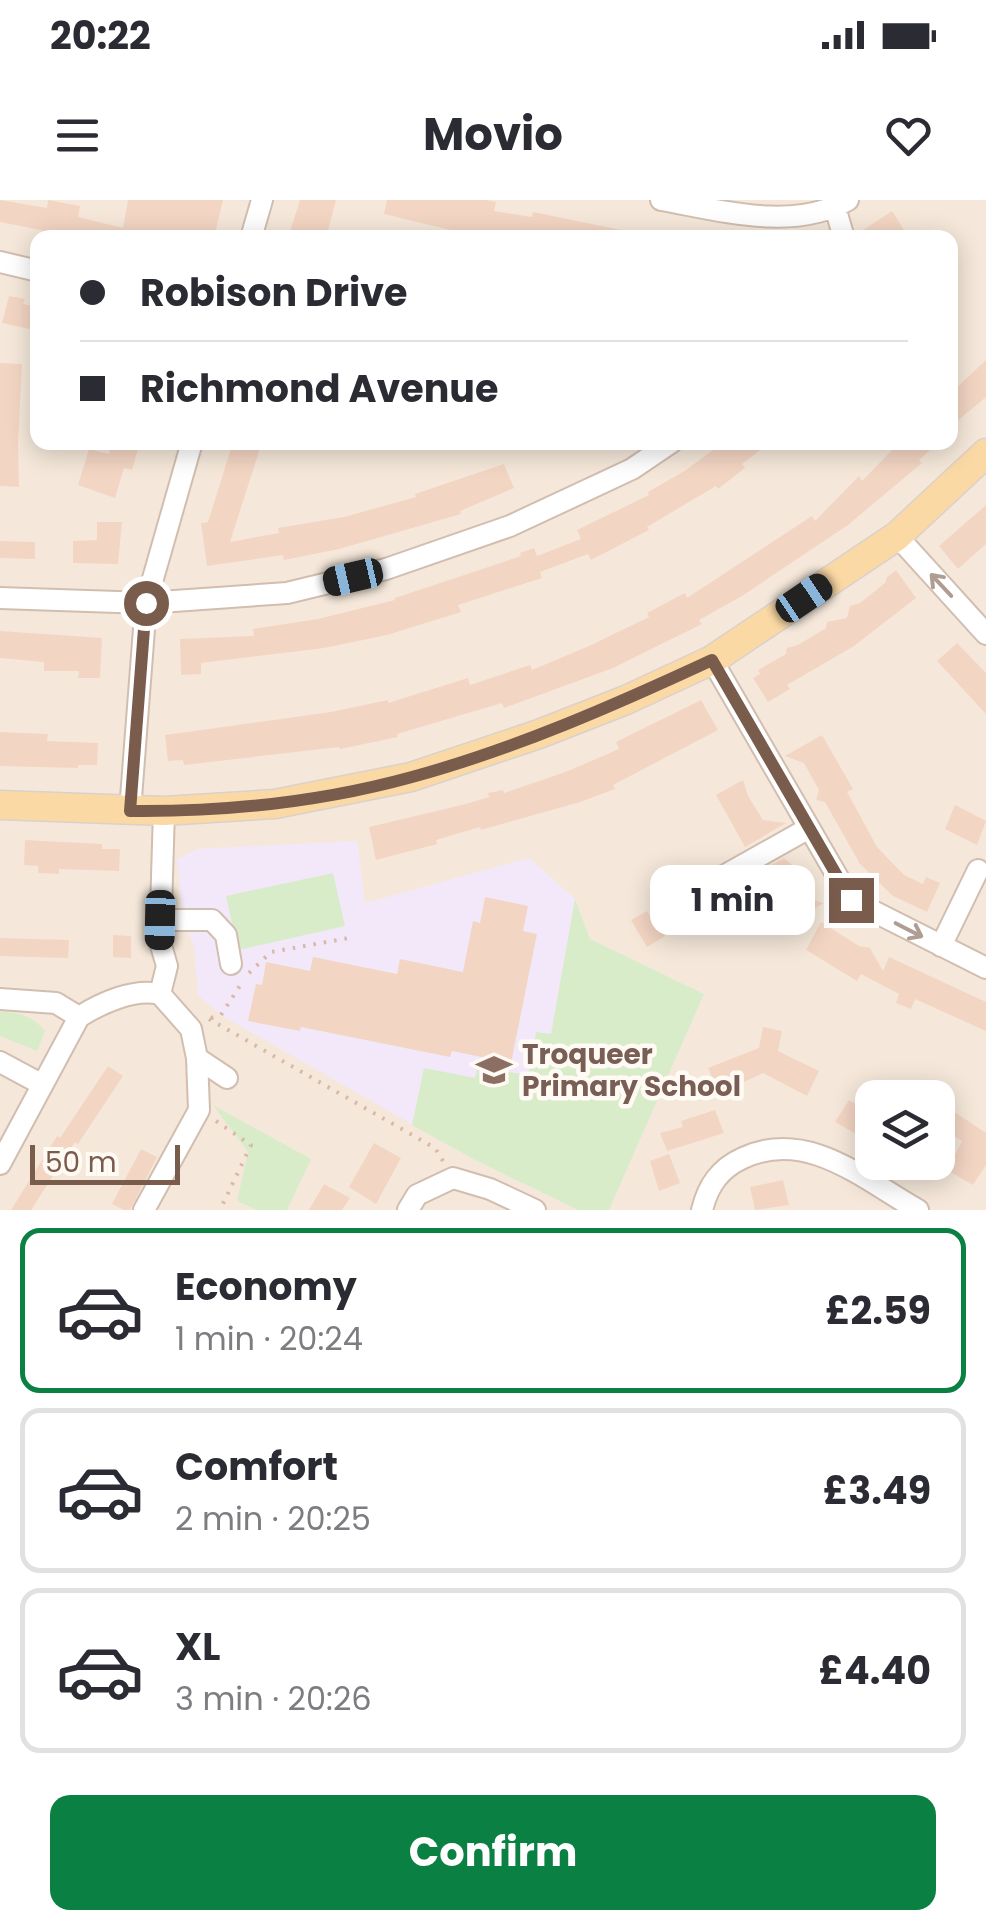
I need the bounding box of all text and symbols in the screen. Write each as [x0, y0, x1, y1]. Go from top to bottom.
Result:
text: 20:22 [50, 9, 151, 62]
text: Movio [423, 103, 563, 166]
icon: menu [50, 108, 105, 163]
icon: heart [881, 108, 936, 163]
text: Robison Drive [140, 266, 407, 319]
text: Richmond Avenue [140, 362, 498, 415]
car [320, 556, 386, 598]
car [771, 569, 837, 627]
one-way arrow [930, 573, 953, 598]
route start [124, 581, 169, 626]
callout: 1 min [651, 865, 816, 935]
text: 1 min [691, 877, 774, 922]
route end [829, 878, 874, 923]
car [144, 890, 176, 950]
one-way arrow [894, 921, 923, 940]
place label: Troqueer Primary School [522, 1035, 741, 1106]
school or university icon: Troqueer Primary School [475, 1051, 513, 1089]
map controls [855, 1080, 955, 1180]
button: layers [855, 1080, 955, 1180]
scale bar [30, 1140, 180, 1184]
text: 50 m [45, 1143, 116, 1182]
text: Economy [175, 1260, 357, 1313]
icon: car [55, 1266, 145, 1356]
text: £2.59 [825, 1284, 931, 1337]
text: 1 min · 20:24 [175, 1316, 363, 1361]
text: Comfort [175, 1440, 338, 1493]
icon: car [55, 1446, 145, 1536]
text: £3.49 [823, 1464, 931, 1517]
text: 2 min · 20:25 [175, 1496, 371, 1541]
text: XL [175, 1620, 220, 1673]
icon: car [55, 1626, 145, 1716]
text: £4.40 [819, 1644, 931, 1697]
text: 3 min · 20:26 [175, 1676, 372, 1721]
button: Confirm [50, 1795, 936, 1910]

